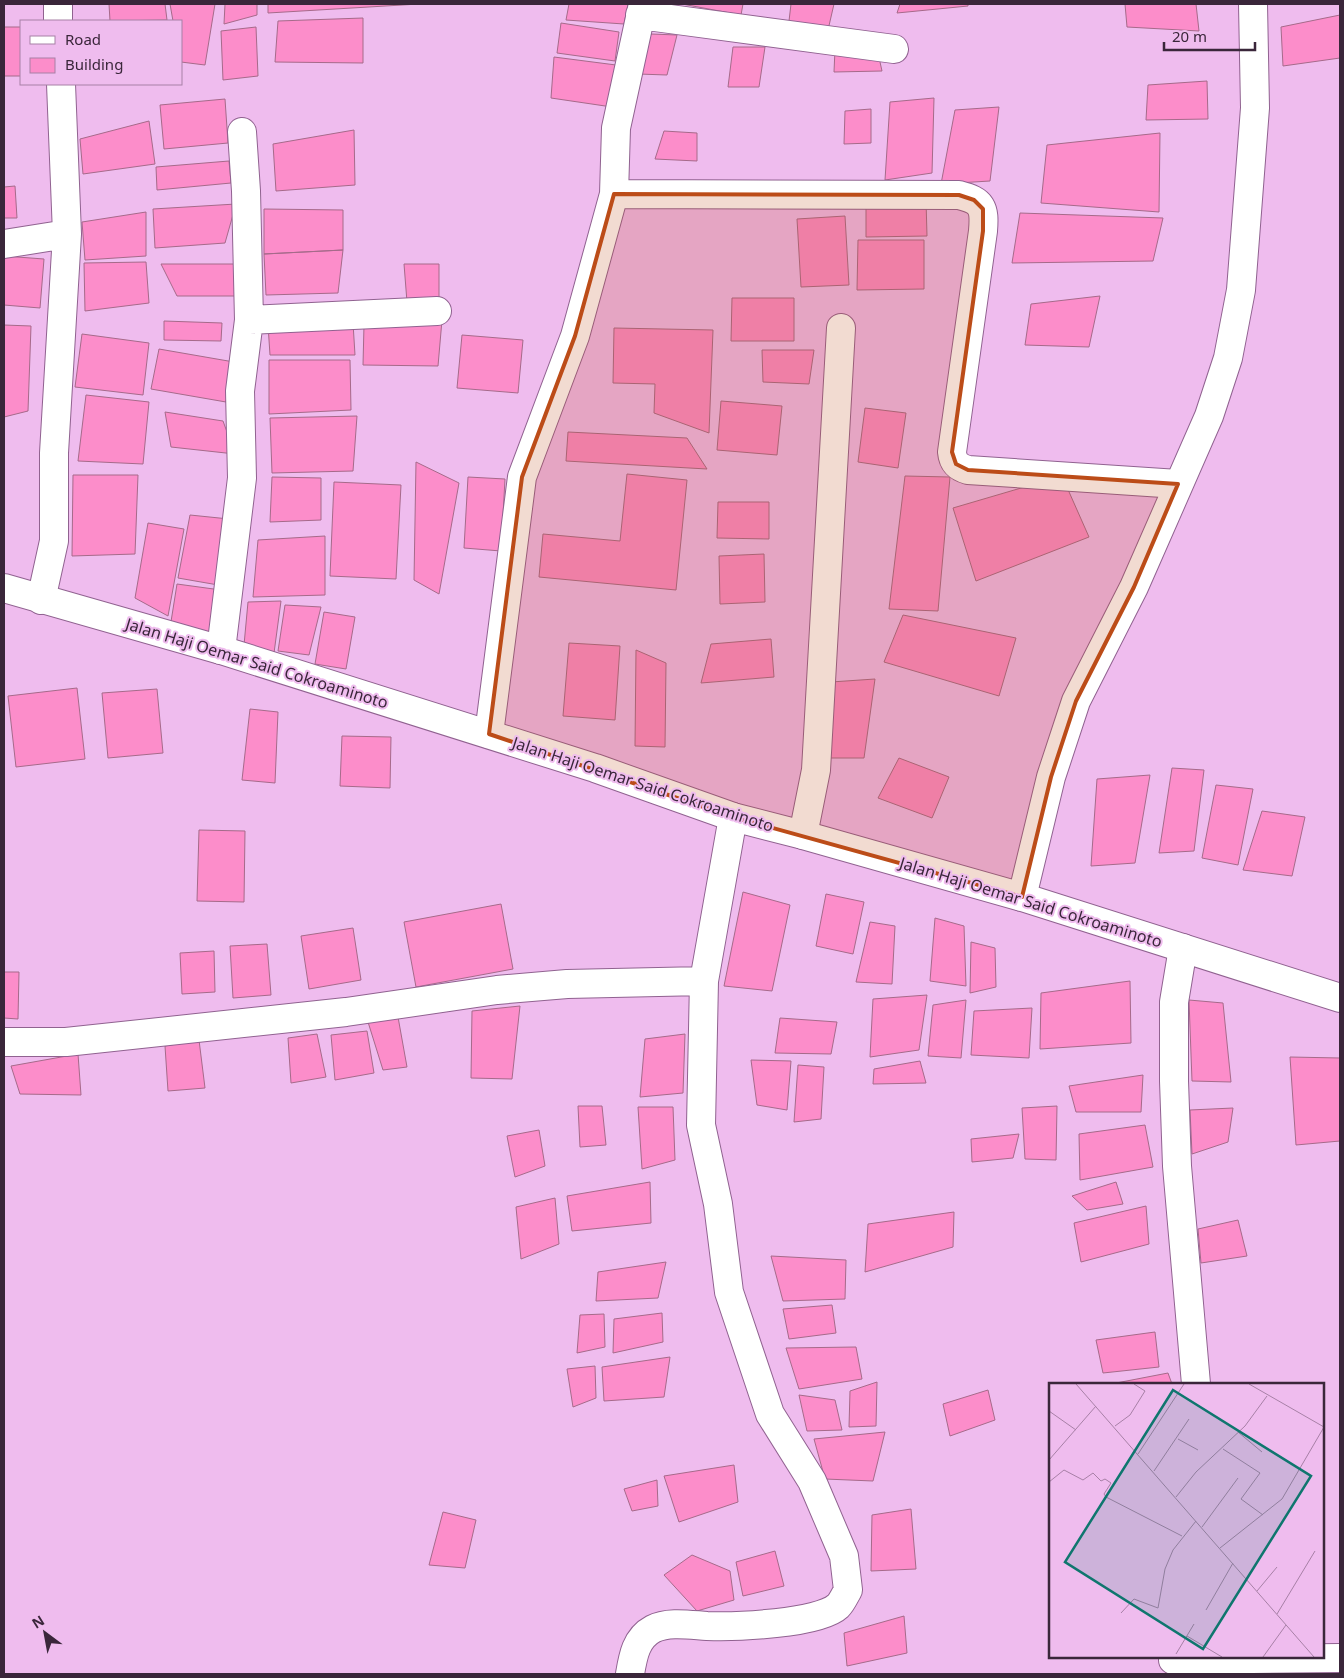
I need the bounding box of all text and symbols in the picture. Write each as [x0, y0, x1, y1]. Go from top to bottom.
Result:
legend [20, 20, 182, 85]
scale bar [1164, 20, 1255, 52]
text: 20 m [1172, 26, 1207, 46]
text: Road [65, 29, 101, 49]
text: Building [65, 54, 123, 74]
street label: Jalan Haji Oemar Said Cokroaminoto [121, 612, 391, 713]
street label: Jalan Haji Oemar Said Cokroaminoto [508, 731, 776, 837]
street label: Jalan Haji Oemar Said Cokroaminoto [895, 851, 1165, 952]
inset map [1049, 1383, 1324, 1658]
north arrow [20, 1608, 70, 1658]
text: N [28, 1610, 48, 1633]

